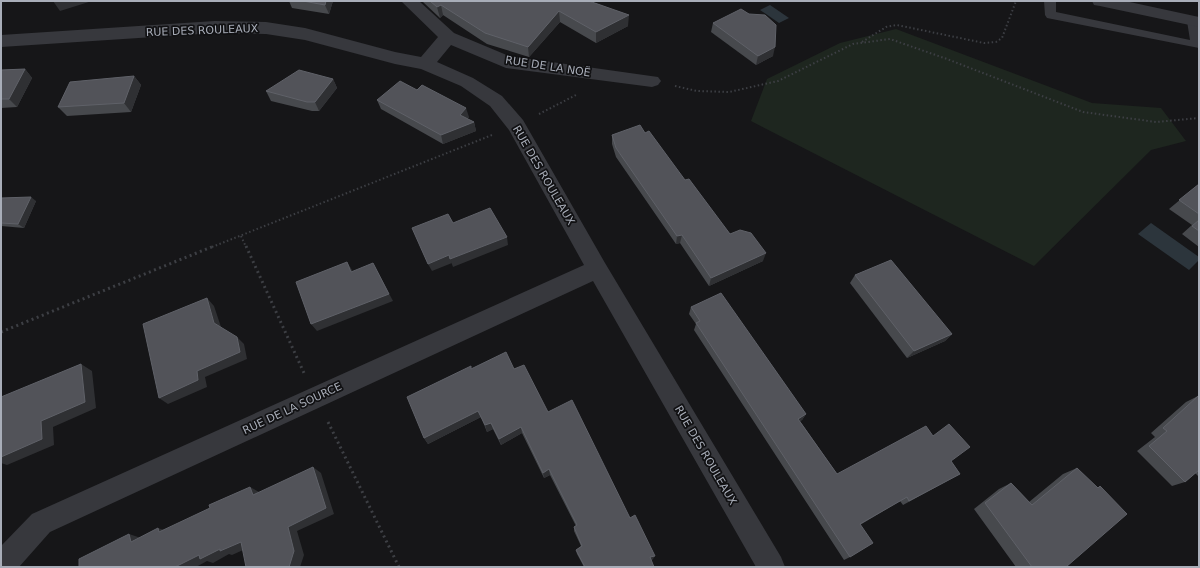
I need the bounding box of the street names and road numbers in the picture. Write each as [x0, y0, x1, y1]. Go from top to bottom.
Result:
street label: RUE DES ROULEAUX [146, 22, 259, 39]
street label: RUE DE LA NOË [504, 53, 592, 80]
street label: RUE DES ROULEAUX [510, 123, 578, 228]
street label: RUE DE LA SOURCE [241, 380, 344, 437]
street label: RUE DES ROULEAUX [672, 403, 740, 508]

